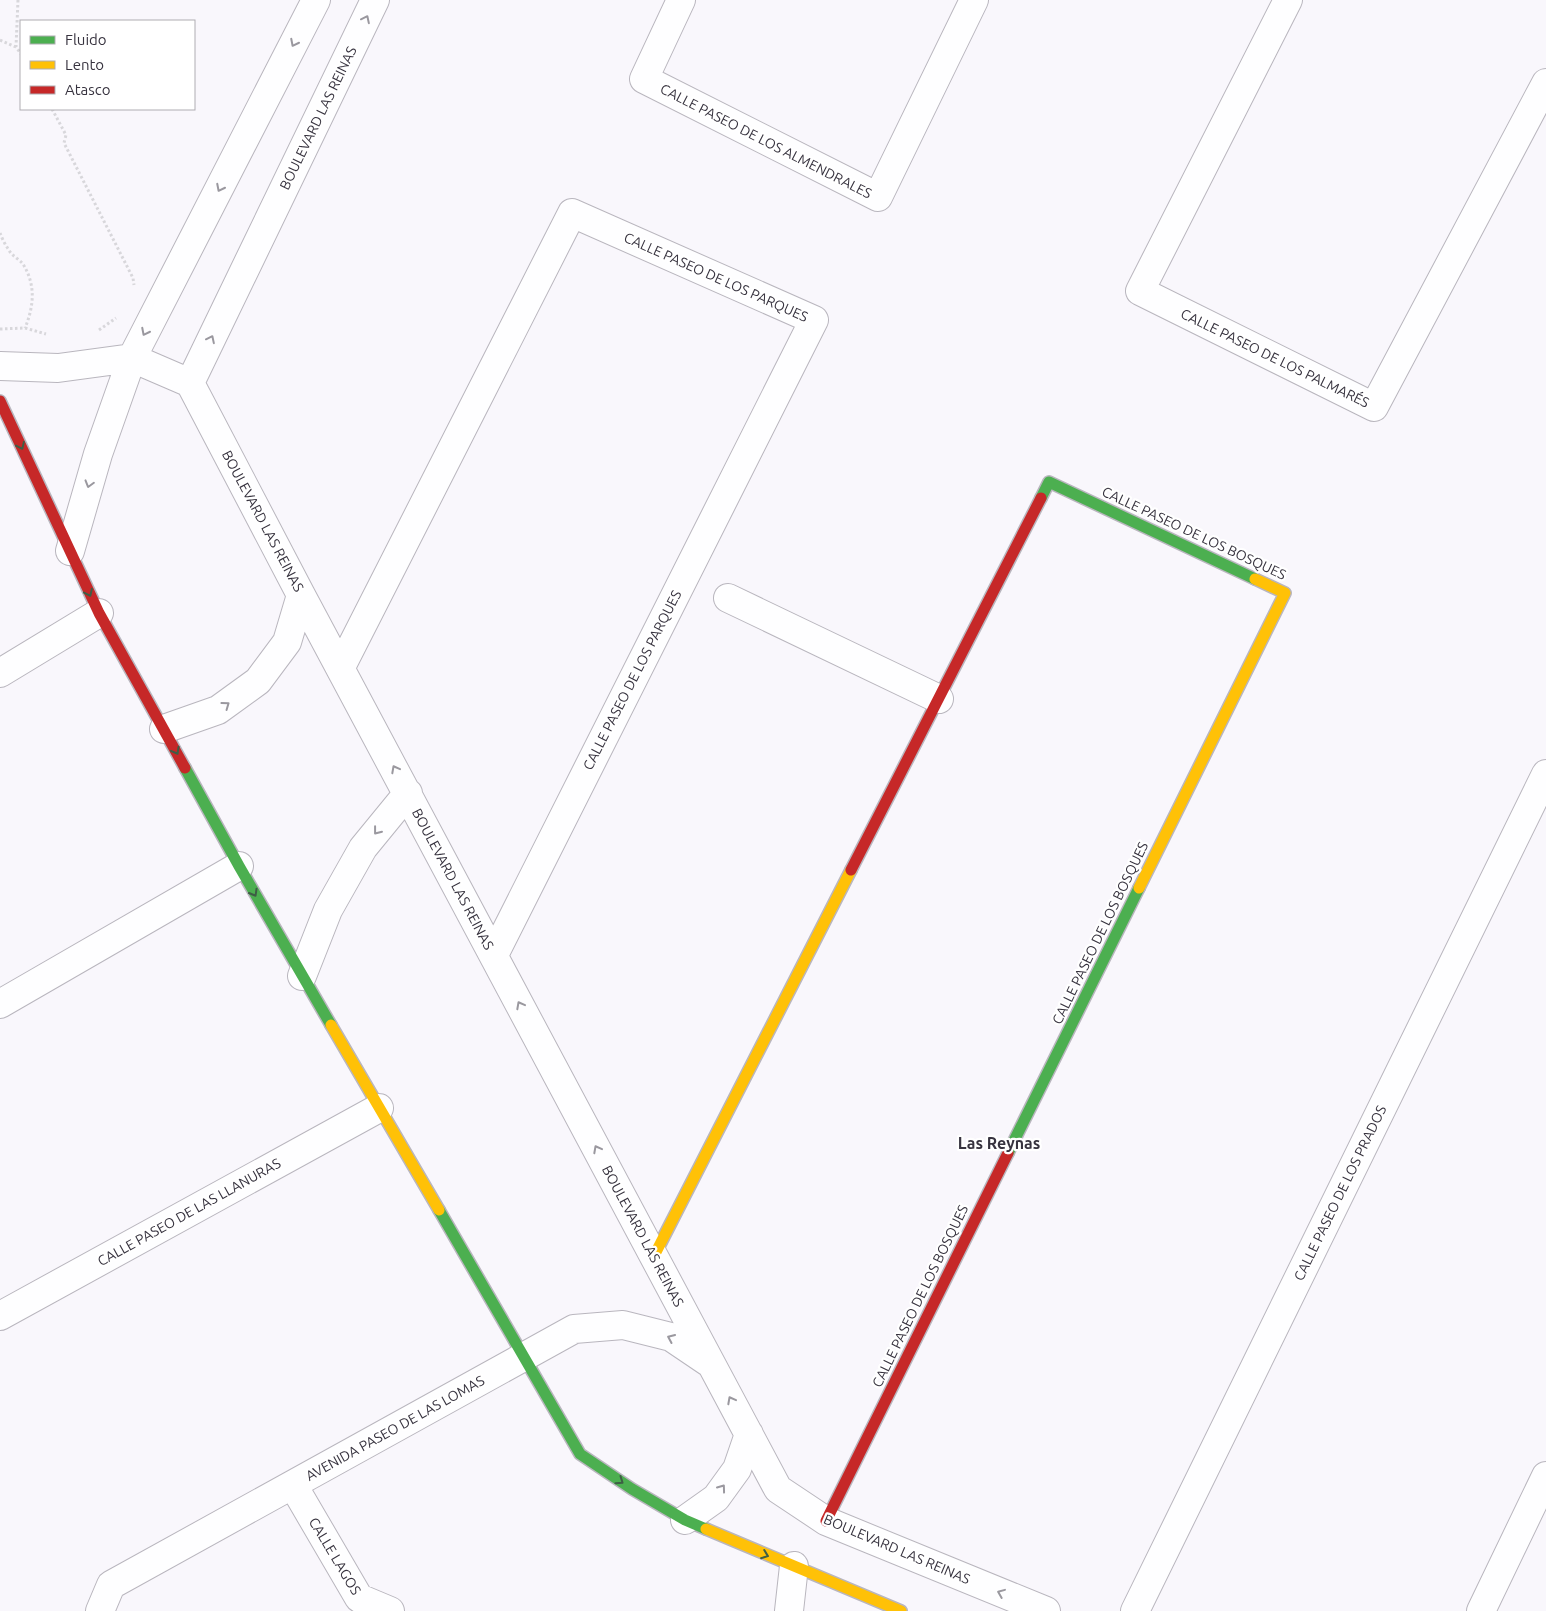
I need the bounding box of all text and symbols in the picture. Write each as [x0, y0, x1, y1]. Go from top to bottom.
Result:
one-way arrow [359, 15, 370, 24]
legend [20, 20, 195, 110]
text: Fluido [65, 31, 107, 48]
one-way arrow [290, 38, 300, 47]
street label: BOULEVARD LAS REINAS [276, 44, 360, 192]
text: Lento [65, 56, 104, 73]
street label: CALLE PASEO DE LOS ALMENDRALES [658, 80, 874, 202]
text: Atasco [65, 81, 111, 98]
one-way arrow [216, 183, 226, 192]
street label: CALLE PASEO DE LOS PARQUES [622, 229, 810, 325]
street label: CALLE PASEO DE LOS PALMARÉS [1178, 304, 1372, 411]
one-way arrow [141, 327, 151, 336]
one-way arrow [205, 335, 215, 344]
one-way arrow [14, 441, 25, 450]
street label: BOULEVARD LAS REINAS [219, 448, 307, 594]
one-way arrow [84, 480, 95, 489]
street label: CALLE PASEO DE LOS BOSQUES [1099, 483, 1289, 583]
street label: CALLE PASEO DE LOS PARQUES [580, 587, 684, 773]
one-way arrow [83, 588, 94, 597]
one-way arrow [220, 701, 229, 711]
one-way arrow [170, 745, 180, 754]
one-way arrow [391, 765, 401, 774]
street label: BOULEVARD LAS REINAS [409, 806, 497, 952]
one-way arrow [375, 825, 383, 834]
street label: CALLE PASEO DE LOS BOSQUES [1049, 839, 1151, 1027]
one-way arrow [248, 887, 258, 896]
one-way arrow [516, 1001, 526, 1010]
street label: CALLE PASEO DE LOS PRADOS [1290, 1103, 1390, 1283]
district label: Las Reynas [958, 1134, 1040, 1152]
one-way arrow [593, 1145, 603, 1154]
street label: CALLE PASEO DE LAS LLANURAS [95, 1155, 283, 1269]
street label: BOULEVARD LAS REINAS [599, 1163, 687, 1309]
street label: CALLE PASEO DE LOS BOSQUES [869, 1202, 971, 1390]
one-way arrow [667, 1334, 676, 1345]
street label: AVENIDA PASEO DE LAS LOMAS [303, 1372, 487, 1484]
one-way arrow [727, 1396, 737, 1405]
one-way arrow [615, 1475, 624, 1484]
one-way arrow [716, 1484, 725, 1494]
street label: BOULEVARD LAS REINAS [821, 1511, 973, 1587]
street label: CALLE LAGOS [306, 1514, 364, 1598]
one-way arrow [760, 1548, 769, 1559]
one-way arrow [997, 1588, 1006, 1599]

